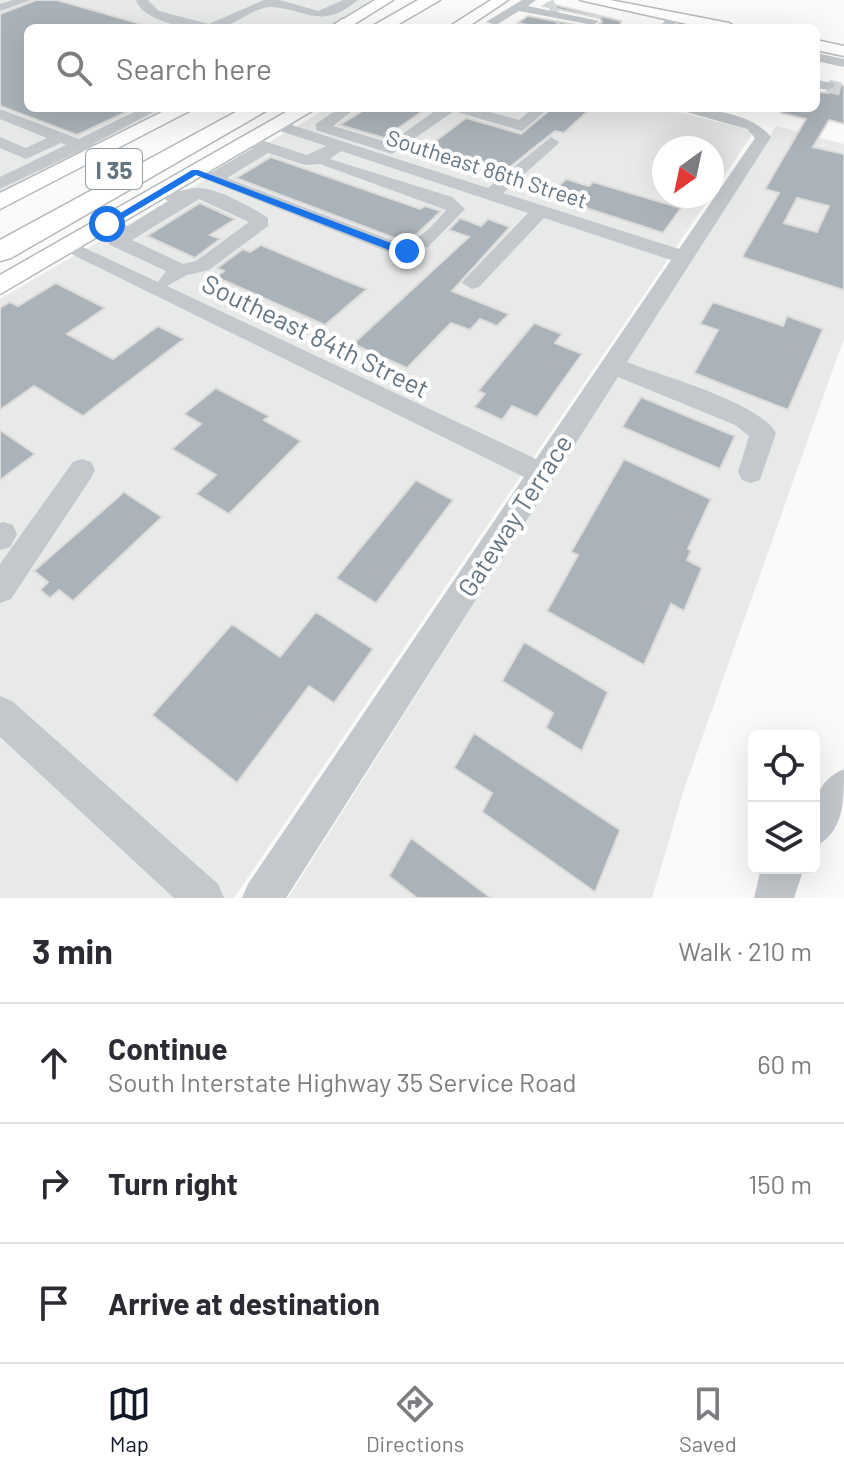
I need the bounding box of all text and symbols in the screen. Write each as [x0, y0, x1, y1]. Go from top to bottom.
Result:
search box [24, 24, 820, 112]
icon: search [52, 46, 96, 90]
text: Search here [116, 50, 272, 86]
street label: Southeast 86th Street [383, 123, 591, 213]
north arrow [652, 136, 724, 208]
road number: I 35 [86, 149, 142, 189]
route start [89, 206, 125, 242]
route end [389, 233, 425, 269]
street label: Southeast 84th Street [198, 267, 434, 403]
street label: Gateway Terrace [450, 428, 578, 602]
map controls [748, 730, 820, 874]
button: locate [748, 730, 820, 802]
button: layers [748, 802, 820, 874]
text: 3 min [32, 930, 113, 971]
text: Walk · 210 m [678, 935, 812, 966]
text: Continue [108, 1030, 228, 1066]
icon: ahead [32, 1041, 76, 1085]
text: 60 m [757, 1048, 812, 1079]
text: South Interstate Highway 35 Service Road [108, 1066, 577, 1097]
icon: right [32, 1161, 76, 1205]
text: Turn right [108, 1165, 238, 1201]
text: 150 m [748, 1168, 812, 1199]
icon: arrive [32, 1281, 76, 1325]
text: Arrive at destination [108, 1285, 380, 1321]
tab: Map [107, 1382, 151, 1456]
tab: Directions [366, 1382, 464, 1456]
tab: Saved [679, 1382, 737, 1456]

